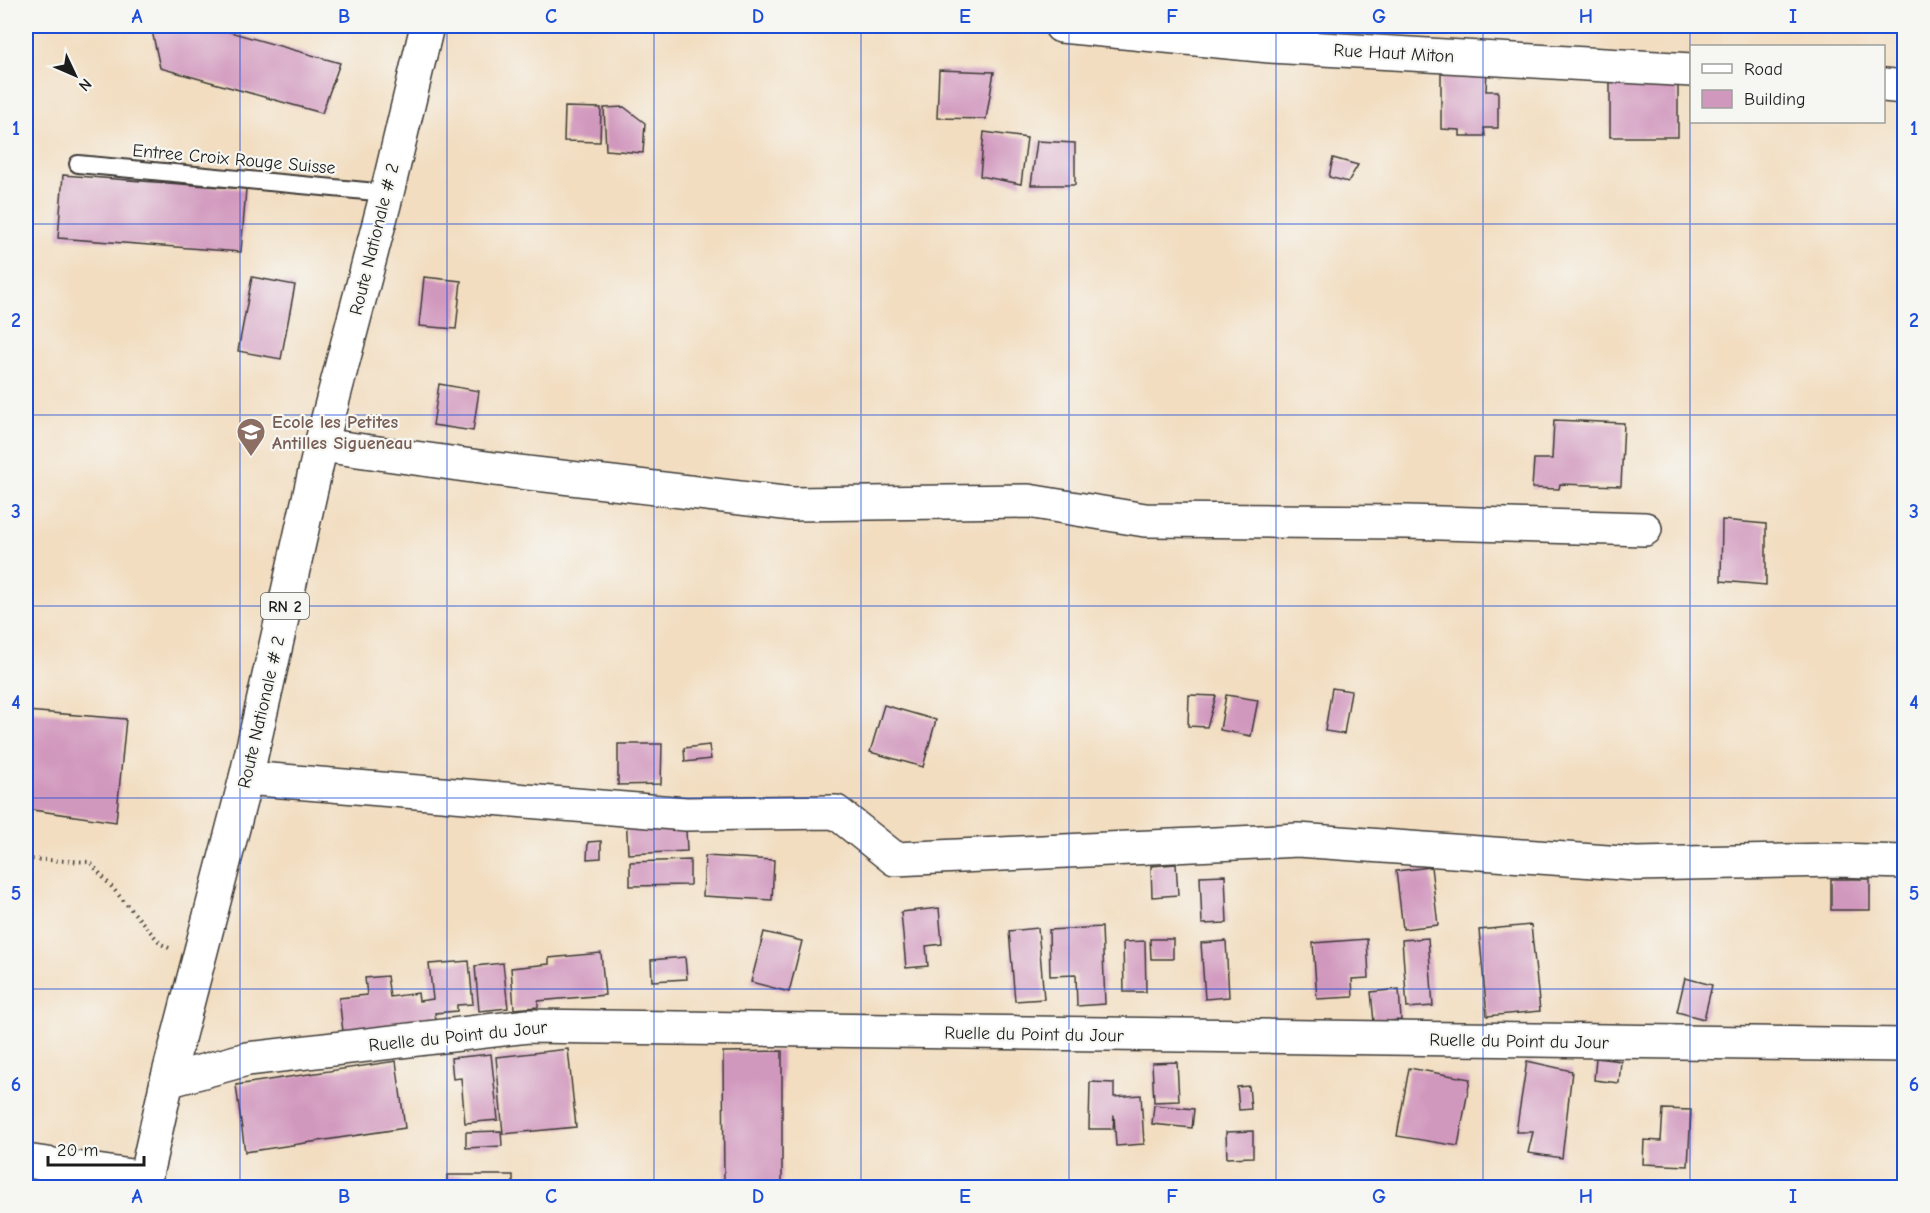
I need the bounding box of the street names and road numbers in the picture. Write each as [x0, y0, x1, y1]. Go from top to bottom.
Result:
street label: Rue Haut Miton [1333, 40, 1455, 67]
street label: Entree Croix Rouge Suisse [132, 140, 336, 179]
street label: Route Nationale # 2 [345, 161, 404, 317]
road number: RN 2 [261, 593, 309, 619]
street label: Route Nationale # 2 [234, 634, 289, 790]
street label: Ruelle du Point du Jour [368, 1017, 549, 1056]
street label: Ruelle du Point du Jour [944, 1022, 1125, 1047]
street label: Ruelle du Point du Jour [1429, 1029, 1610, 1054]

